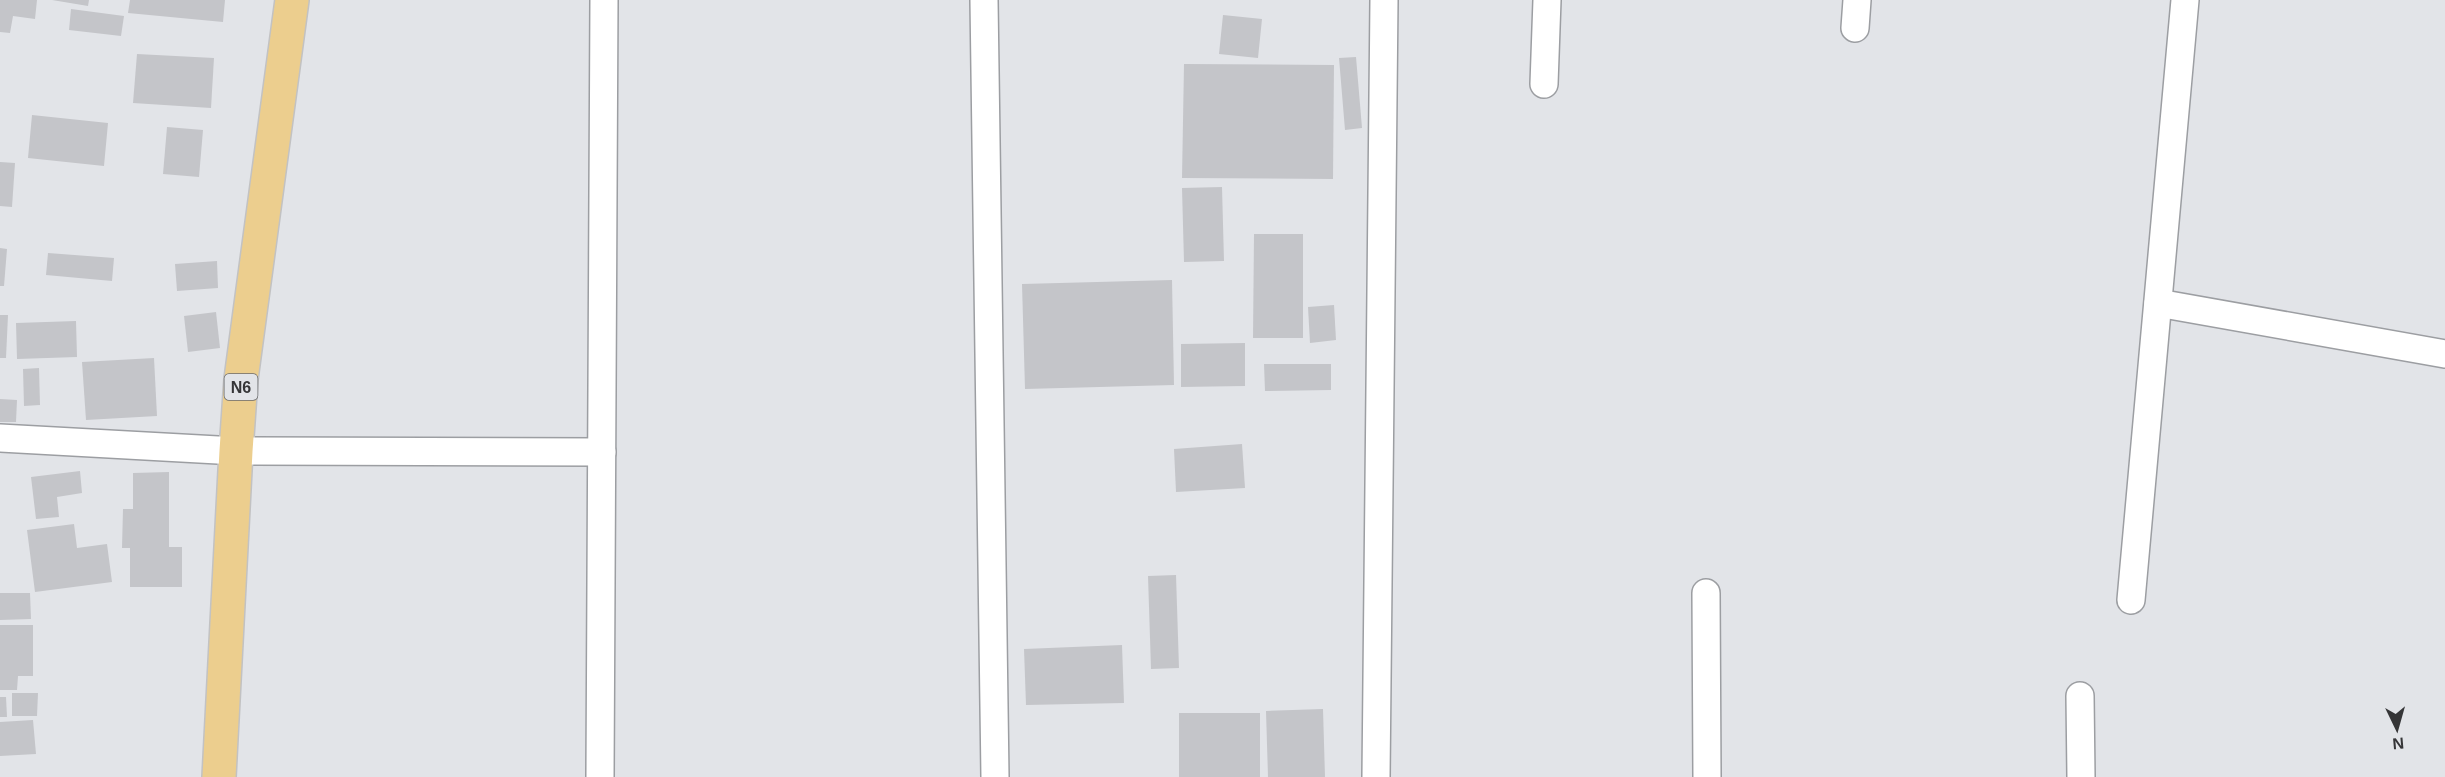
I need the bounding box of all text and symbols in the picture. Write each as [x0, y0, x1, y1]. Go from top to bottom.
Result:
road number: N6 [224, 374, 258, 400]
north arrow [2367, 699, 2427, 759]
text: N [2392, 734, 2405, 752]

